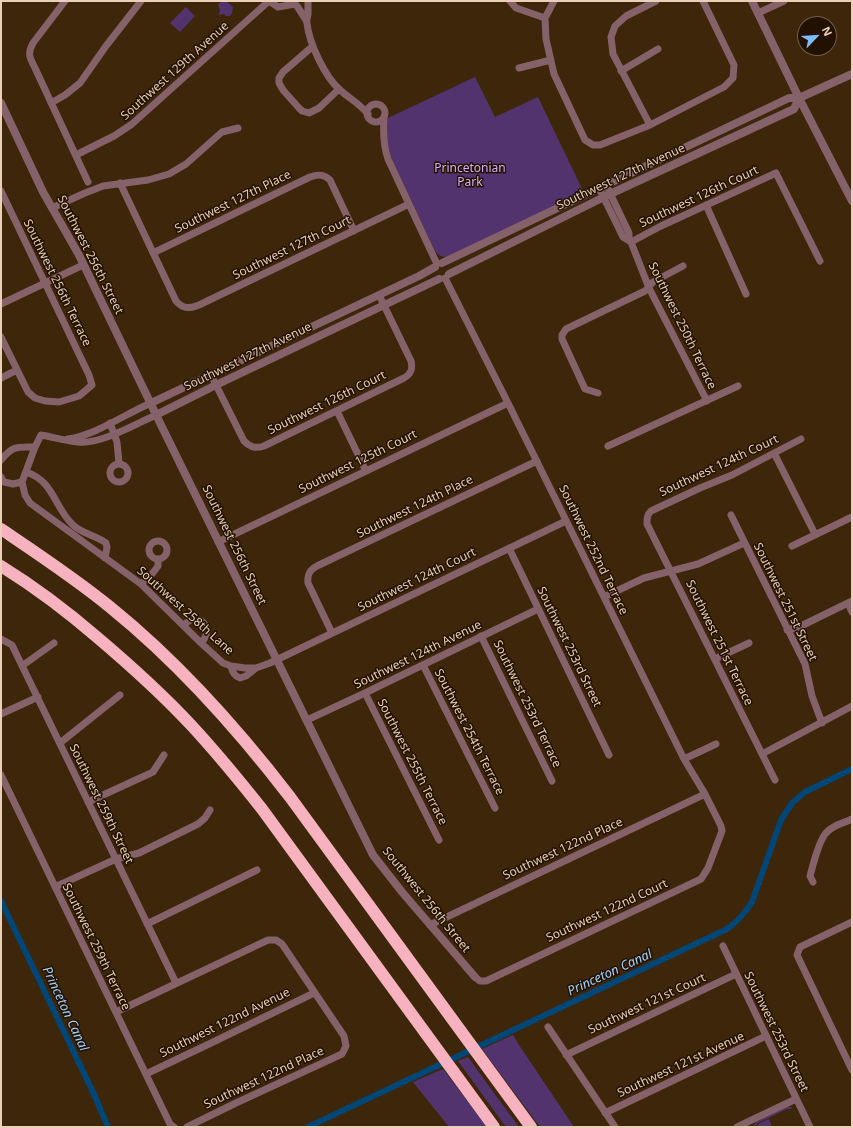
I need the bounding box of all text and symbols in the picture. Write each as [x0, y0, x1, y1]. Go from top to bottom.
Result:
north arrow [797, 16, 837, 56]
street label: Southwest 129th Avenue [118, 19, 232, 123]
text: N [819, 24, 836, 38]
street label: Southwest 127th Avenue [555, 141, 687, 213]
park label: Princetonian Park [434, 162, 506, 190]
street label: Southwest 126th Court [637, 163, 761, 231]
street label: Southwest 127th Place [173, 168, 293, 236]
street label: Southwest 256th Street [54, 193, 126, 317]
street label: Southwest 127th Court [231, 213, 353, 283]
street label: Southwest 256th Terrace [20, 217, 94, 349]
street label: Southwest 250th Terrace [645, 260, 719, 392]
street label: Southwest 127th Avenue [182, 320, 314, 394]
street label: Southwest 126th Court [266, 368, 388, 438]
street label: Southwest 125th Court [297, 427, 419, 497]
street label: Southwest 124th Court [657, 432, 781, 500]
street label: Southwest 124th Place [355, 473, 475, 541]
street label: Southwest 256th Street [199, 483, 269, 607]
street label: Southwest 252nd Terrace [555, 483, 631, 617]
street label: Southwest 251st Street [750, 541, 820, 663]
street label: Southwest 124th Court [356, 545, 478, 615]
street label: Southwest 258th Lane [134, 564, 236, 658]
street label: Southwest 251st Terrace [682, 578, 756, 708]
street label: Southwest 253rd Street [534, 585, 604, 709]
street label: Southwest 124th Avenue [352, 618, 484, 692]
street label: Southwest 253rd Terrace [490, 638, 564, 770]
street label: Southwest 254th Terrace [431, 667, 507, 797]
street label: Southwest 255th Terrace [374, 697, 450, 827]
street label: Southwest 259th Street [66, 742, 136, 866]
street label: Southwest 122nd Place [501, 815, 625, 883]
street label: Southwest 256th Street [379, 844, 473, 956]
street label: Southwest 122nd Court [544, 876, 670, 946]
street label: Southwest 259th Terrace [59, 881, 133, 1013]
water label: Princeton Canal [565, 947, 655, 999]
water label: Princeton Canal [39, 964, 91, 1054]
street label: Southwest 121st Court [586, 970, 708, 1038]
street label: Southwest 253rd Street [741, 970, 811, 1094]
street label: Southwest 122nd Avenue [158, 985, 292, 1061]
street label: Southwest 121st Avenue [615, 1029, 747, 1101]
street label: Southwest 122nd Place [202, 1044, 326, 1112]

